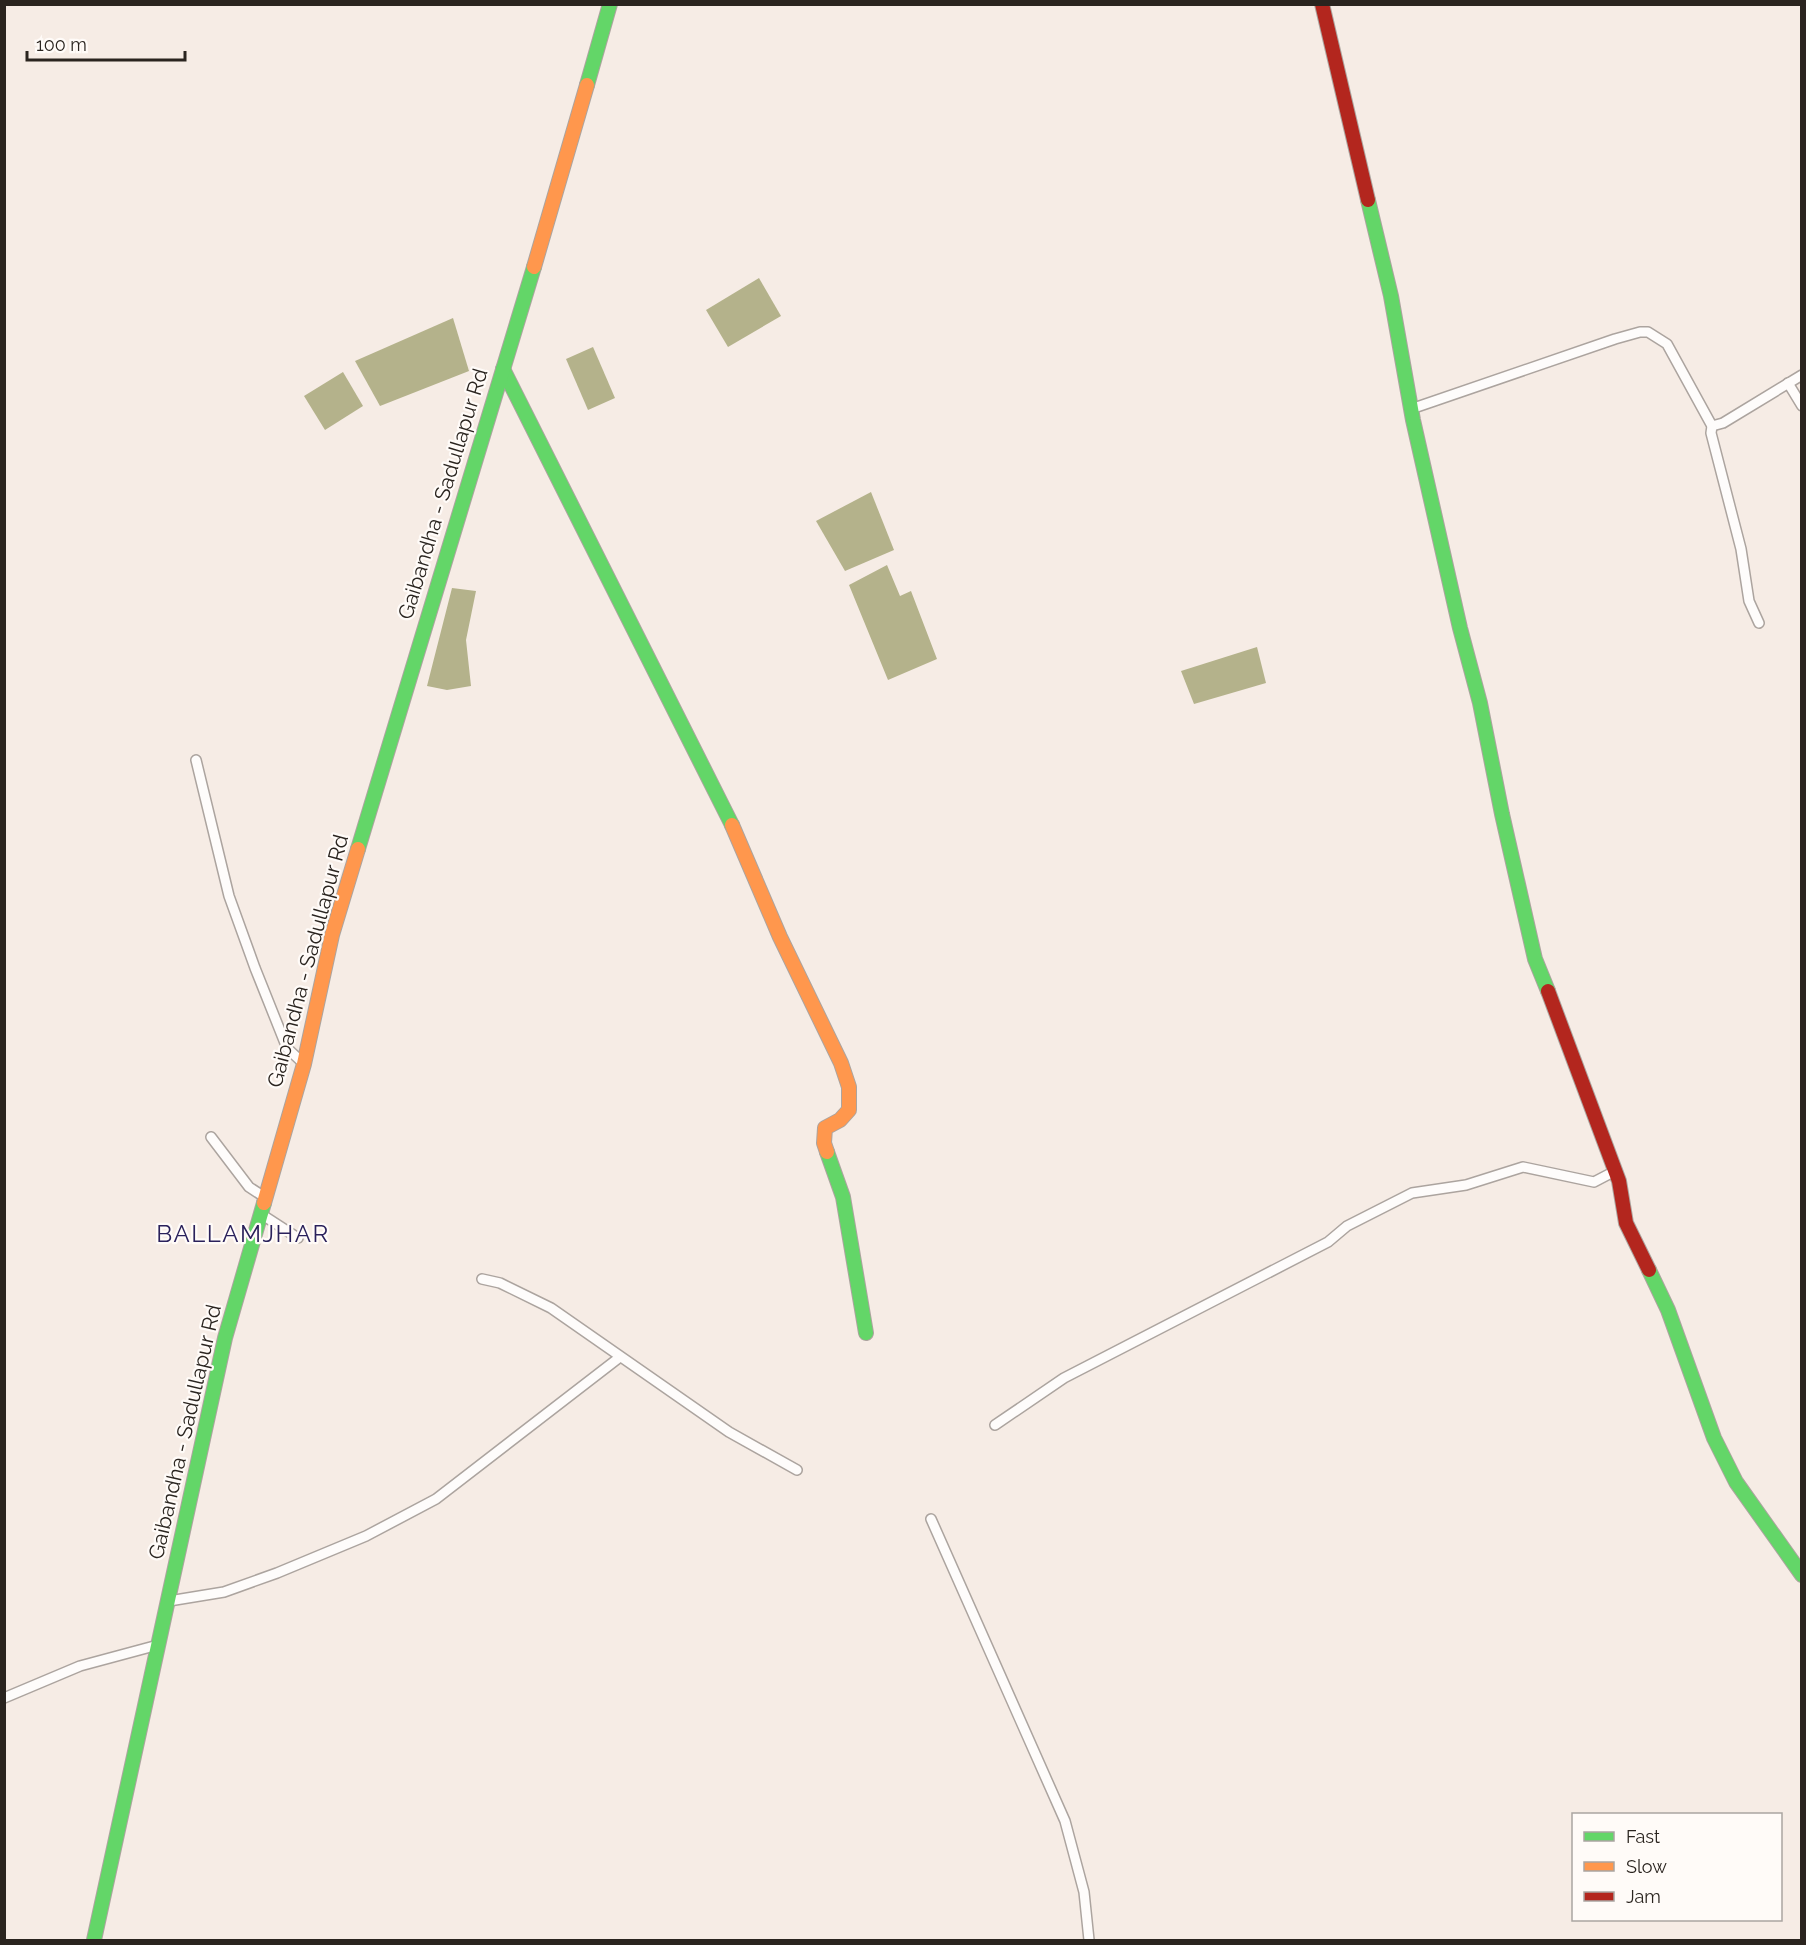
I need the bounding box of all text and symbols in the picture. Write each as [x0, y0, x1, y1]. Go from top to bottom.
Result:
scale bar [27, 24, 184, 62]
text: 100 m [36, 34, 87, 55]
street label: Gaibandha - Sadullapur Rd [392, 366, 493, 622]
street label: Gaibandha - Sadullapur Rd [262, 832, 353, 1090]
district label: BALLAMJHAR [156, 1219, 330, 1248]
street label: Gaibandha - Sadullapur Rd [143, 1302, 226, 1562]
legend [1572, 1813, 1782, 1921]
text: Fast [1626, 1826, 1660, 1847]
text: Slow [1626, 1856, 1667, 1877]
text: Jam [1626, 1886, 1661, 1907]

